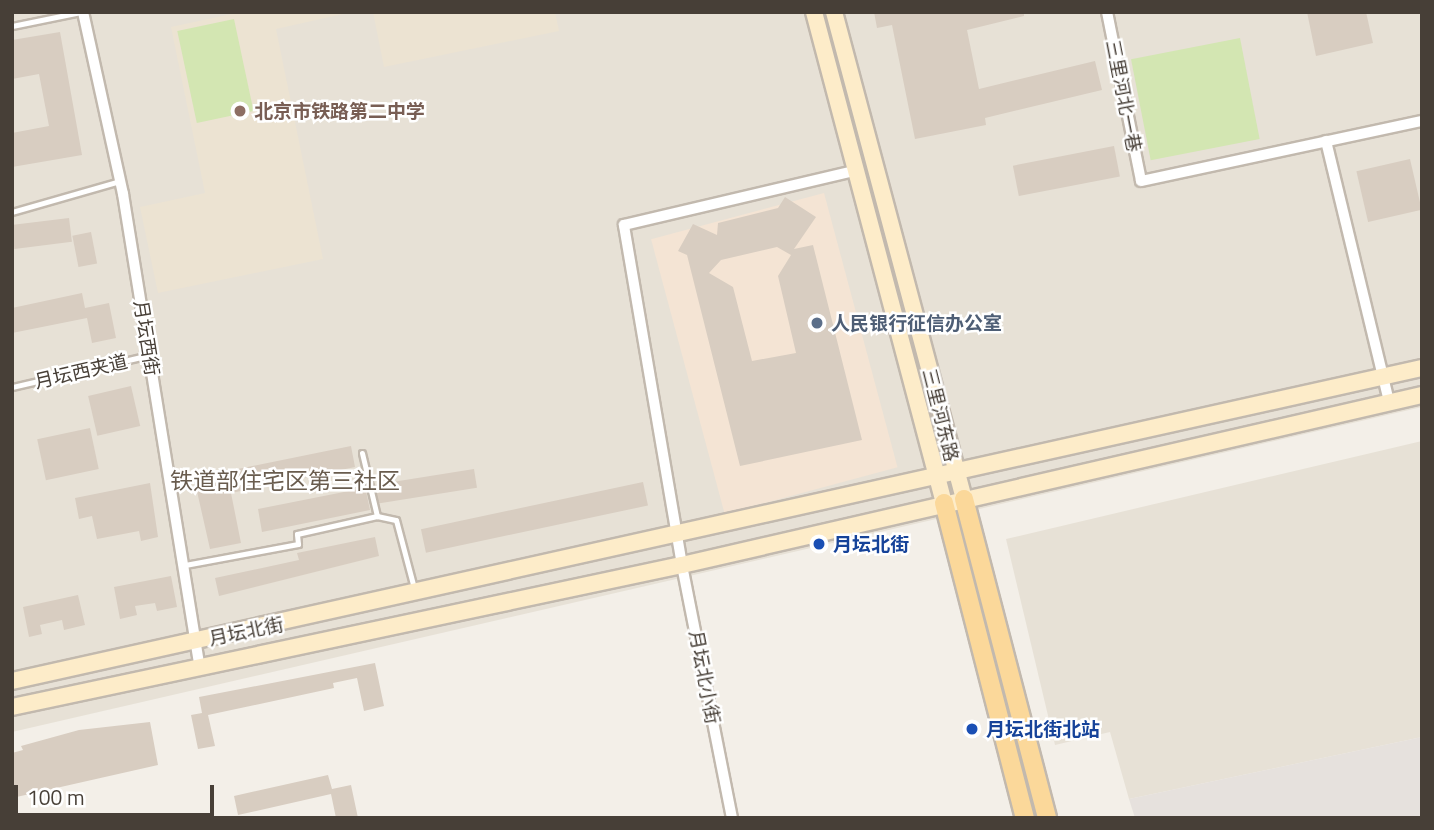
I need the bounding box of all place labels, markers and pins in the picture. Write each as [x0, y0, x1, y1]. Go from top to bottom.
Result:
place label: 北京市铁路第二中学 [254, 100, 425, 122]
marker: 北京市铁路第二中学 [232, 103, 248, 119]
place label: 人民银行征信办公室 [831, 312, 1002, 334]
marker: 人民银行征信办公室 [809, 315, 825, 331]
place label: 月坛北街 [833, 533, 909, 555]
marker: 月坛北街 [811, 536, 827, 552]
place label: 月坛北街北站 [986, 718, 1100, 740]
marker: 月坛北街北站 [964, 721, 980, 737]

